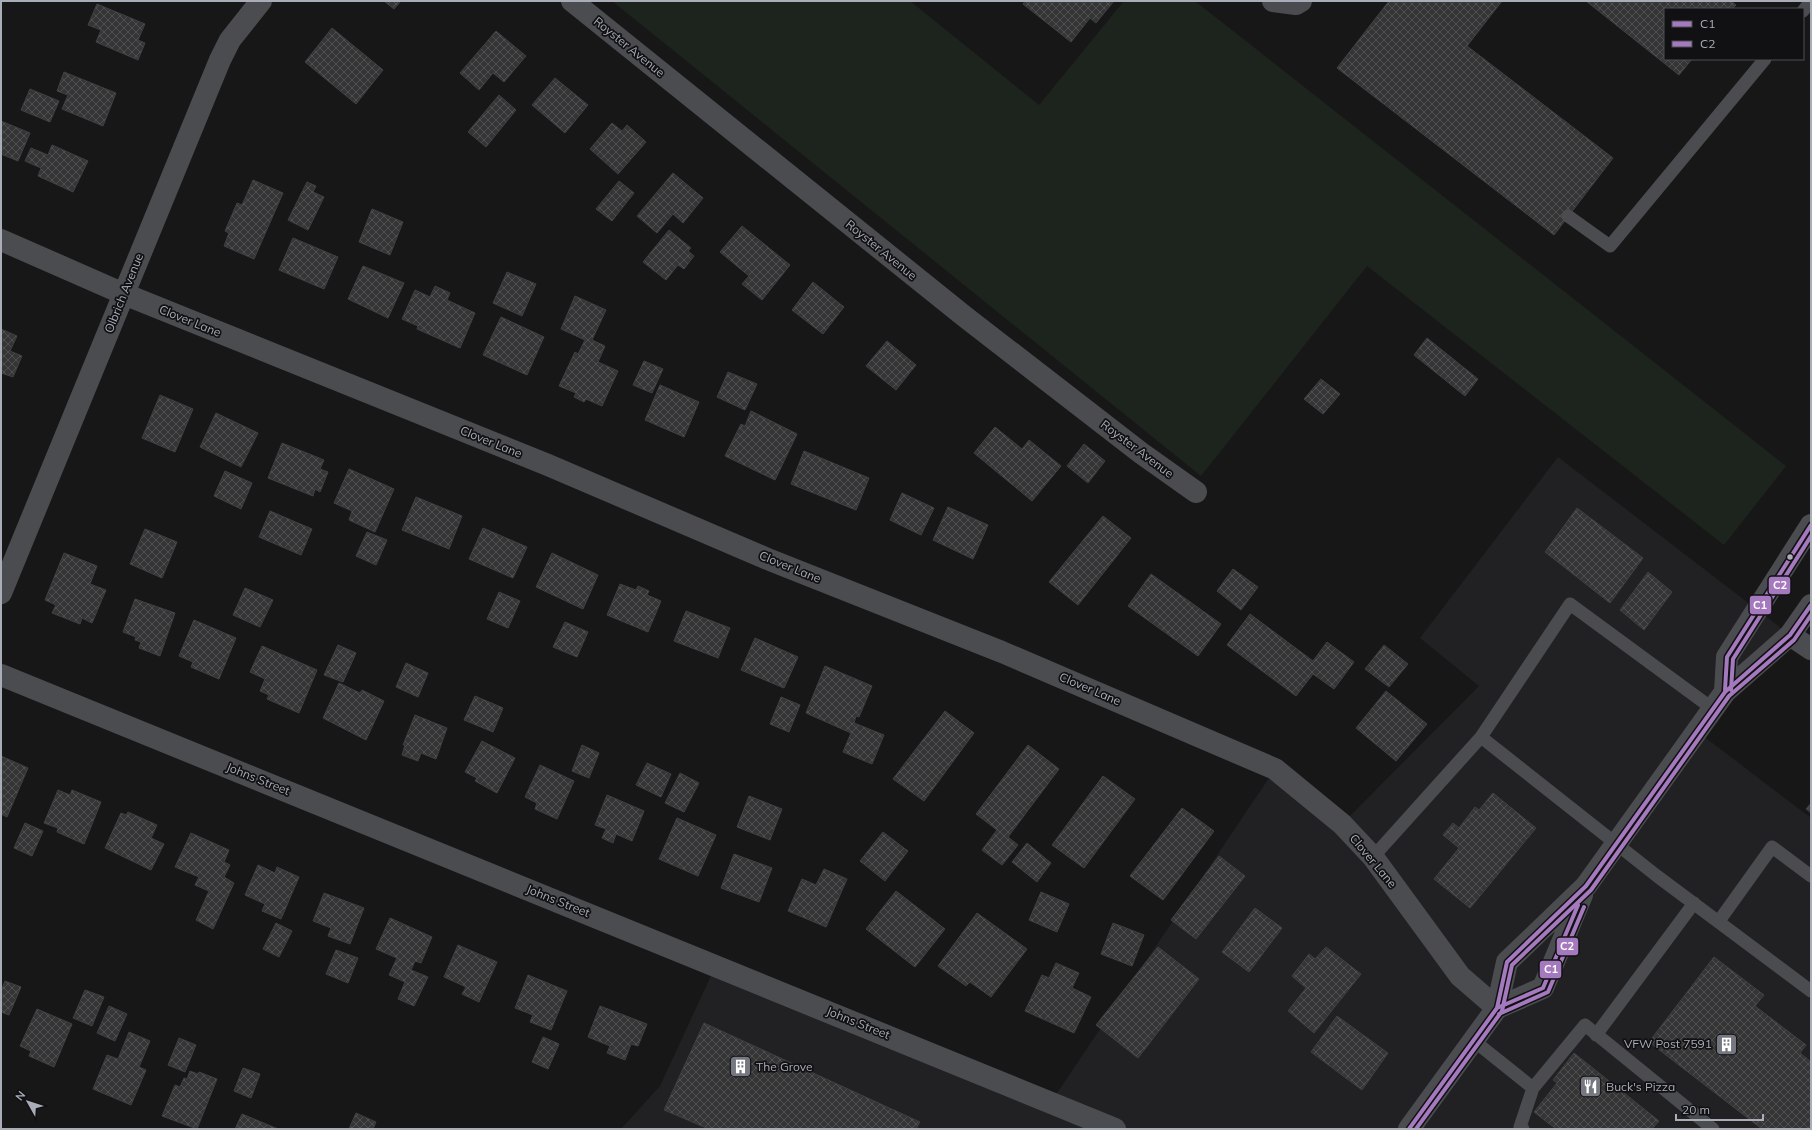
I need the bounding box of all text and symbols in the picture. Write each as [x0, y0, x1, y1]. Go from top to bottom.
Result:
legend [1664, 8, 1804, 60]
street label: Royster Avenue [591, 13, 668, 80]
text: C1 [1700, 16, 1715, 31]
text: C2 [1700, 36, 1715, 51]
street label: Royster Avenue [843, 216, 920, 283]
street label: Olbrich Avenue [101, 251, 146, 335]
street label: Clover Lane [157, 301, 223, 340]
street label: Royster Avenue [1098, 416, 1177, 481]
street label: Clover Lane [458, 422, 524, 461]
street label: Clover Lane [757, 547, 823, 586]
unlabelled marker [1785, 552, 1795, 562]
line badge: C2 [1768, 576, 1791, 595]
text: C2 [1773, 578, 1787, 592]
line badge: C1 [1749, 595, 1772, 615]
text: C1 [1753, 598, 1767, 612]
street label: Clover Lane [1057, 669, 1123, 708]
street label: Johns Street [224, 759, 292, 798]
street label: Clover Lane [1347, 831, 1400, 891]
street label: Johns Street [524, 881, 592, 920]
line badge: C2 [1556, 937, 1579, 956]
text: C2 [1560, 939, 1574, 953]
line badge: C1 [1539, 960, 1562, 979]
text: C1 [1544, 962, 1558, 976]
street label: Johns Street [824, 1003, 892, 1042]
building icon: VFW Post 7591 [1714, 1031, 1740, 1057]
place label: VFW Post 7591 [1624, 1036, 1712, 1051]
building icon: The Grove [728, 1054, 754, 1080]
place label: The Grove [756, 1059, 813, 1074]
restaurant icon: Buck's Pizza [1578, 1074, 1604, 1100]
place label: Buck's Pizza [1606, 1079, 1675, 1094]
north arrow [8, 1082, 48, 1122]
text: N [12, 1088, 28, 1103]
scale bar [1676, 1096, 1763, 1122]
text: 20 m [1682, 1102, 1710, 1117]

